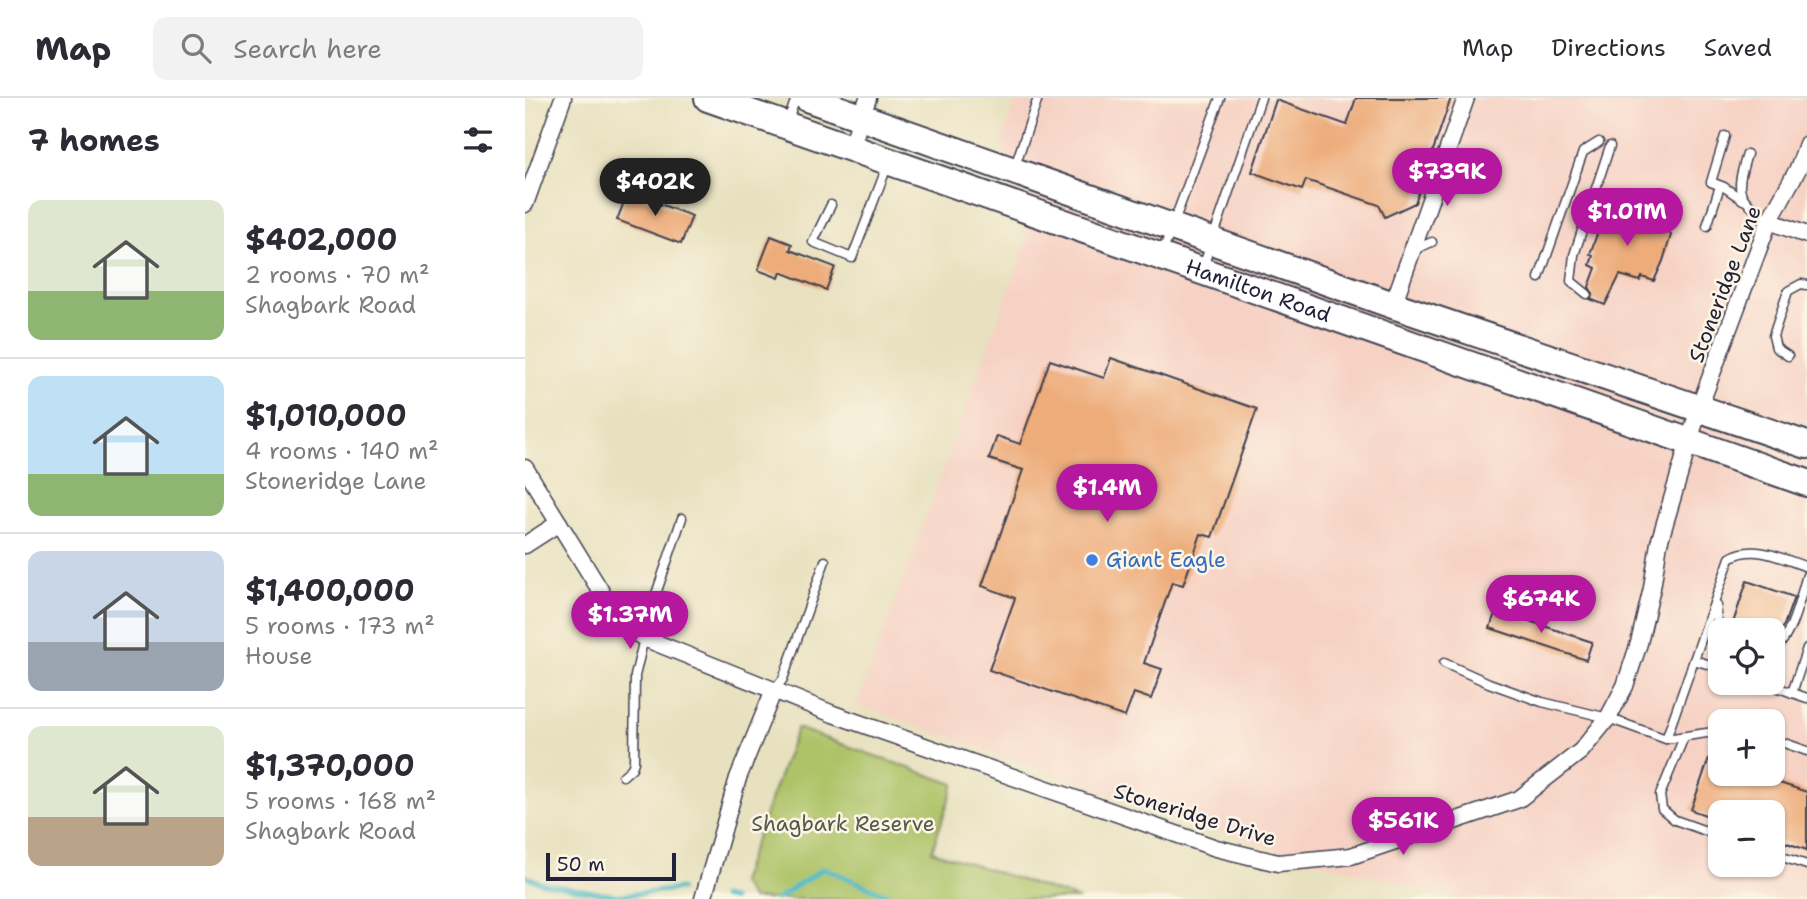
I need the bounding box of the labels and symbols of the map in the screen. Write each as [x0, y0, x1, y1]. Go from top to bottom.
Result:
pin: $739K [1398, 148, 1496, 208]
pin: $402K [606, 158, 704, 218]
pin: $1.01M [1570, 188, 1684, 248]
street label: Stoneridge Lane [1682, 202, 1768, 366]
street label: Hamilton Road [1182, 252, 1335, 329]
pin: $1.4M [1058, 464, 1156, 524]
place label: Giant Eagle [1106, 546, 1226, 574]
marker: Giant Eagle [1084, 552, 1100, 568]
pin: $674K [1492, 575, 1590, 635]
pin: $1.37M [573, 592, 687, 651]
street label: Stoneridge Drive [1110, 777, 1280, 853]
pin: $561K [1354, 798, 1452, 857]
park label: Shagbark Reserve [751, 810, 935, 838]
scale bar [546, 850, 675, 882]

